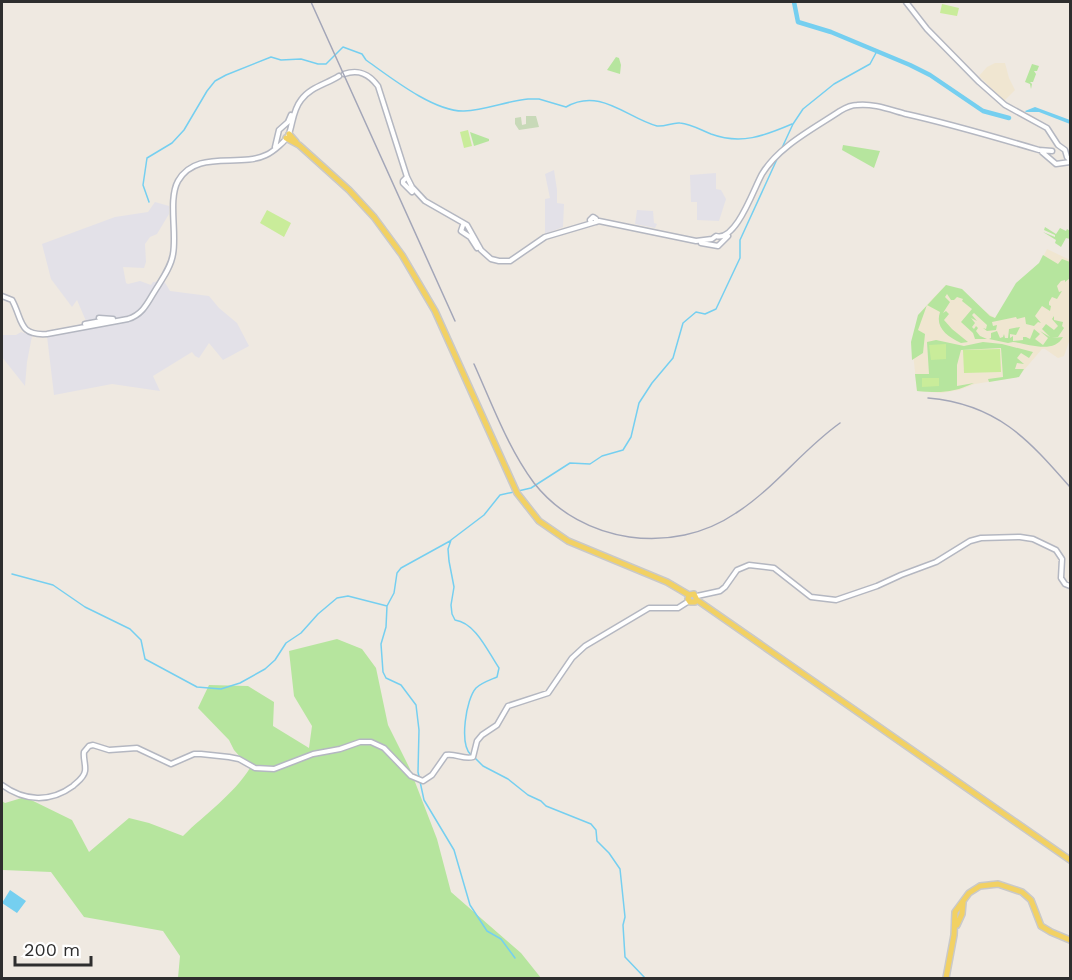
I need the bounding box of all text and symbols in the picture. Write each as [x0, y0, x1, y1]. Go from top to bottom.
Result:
scale bar [15, 929, 92, 967]
text: 200 m [24, 939, 80, 960]

